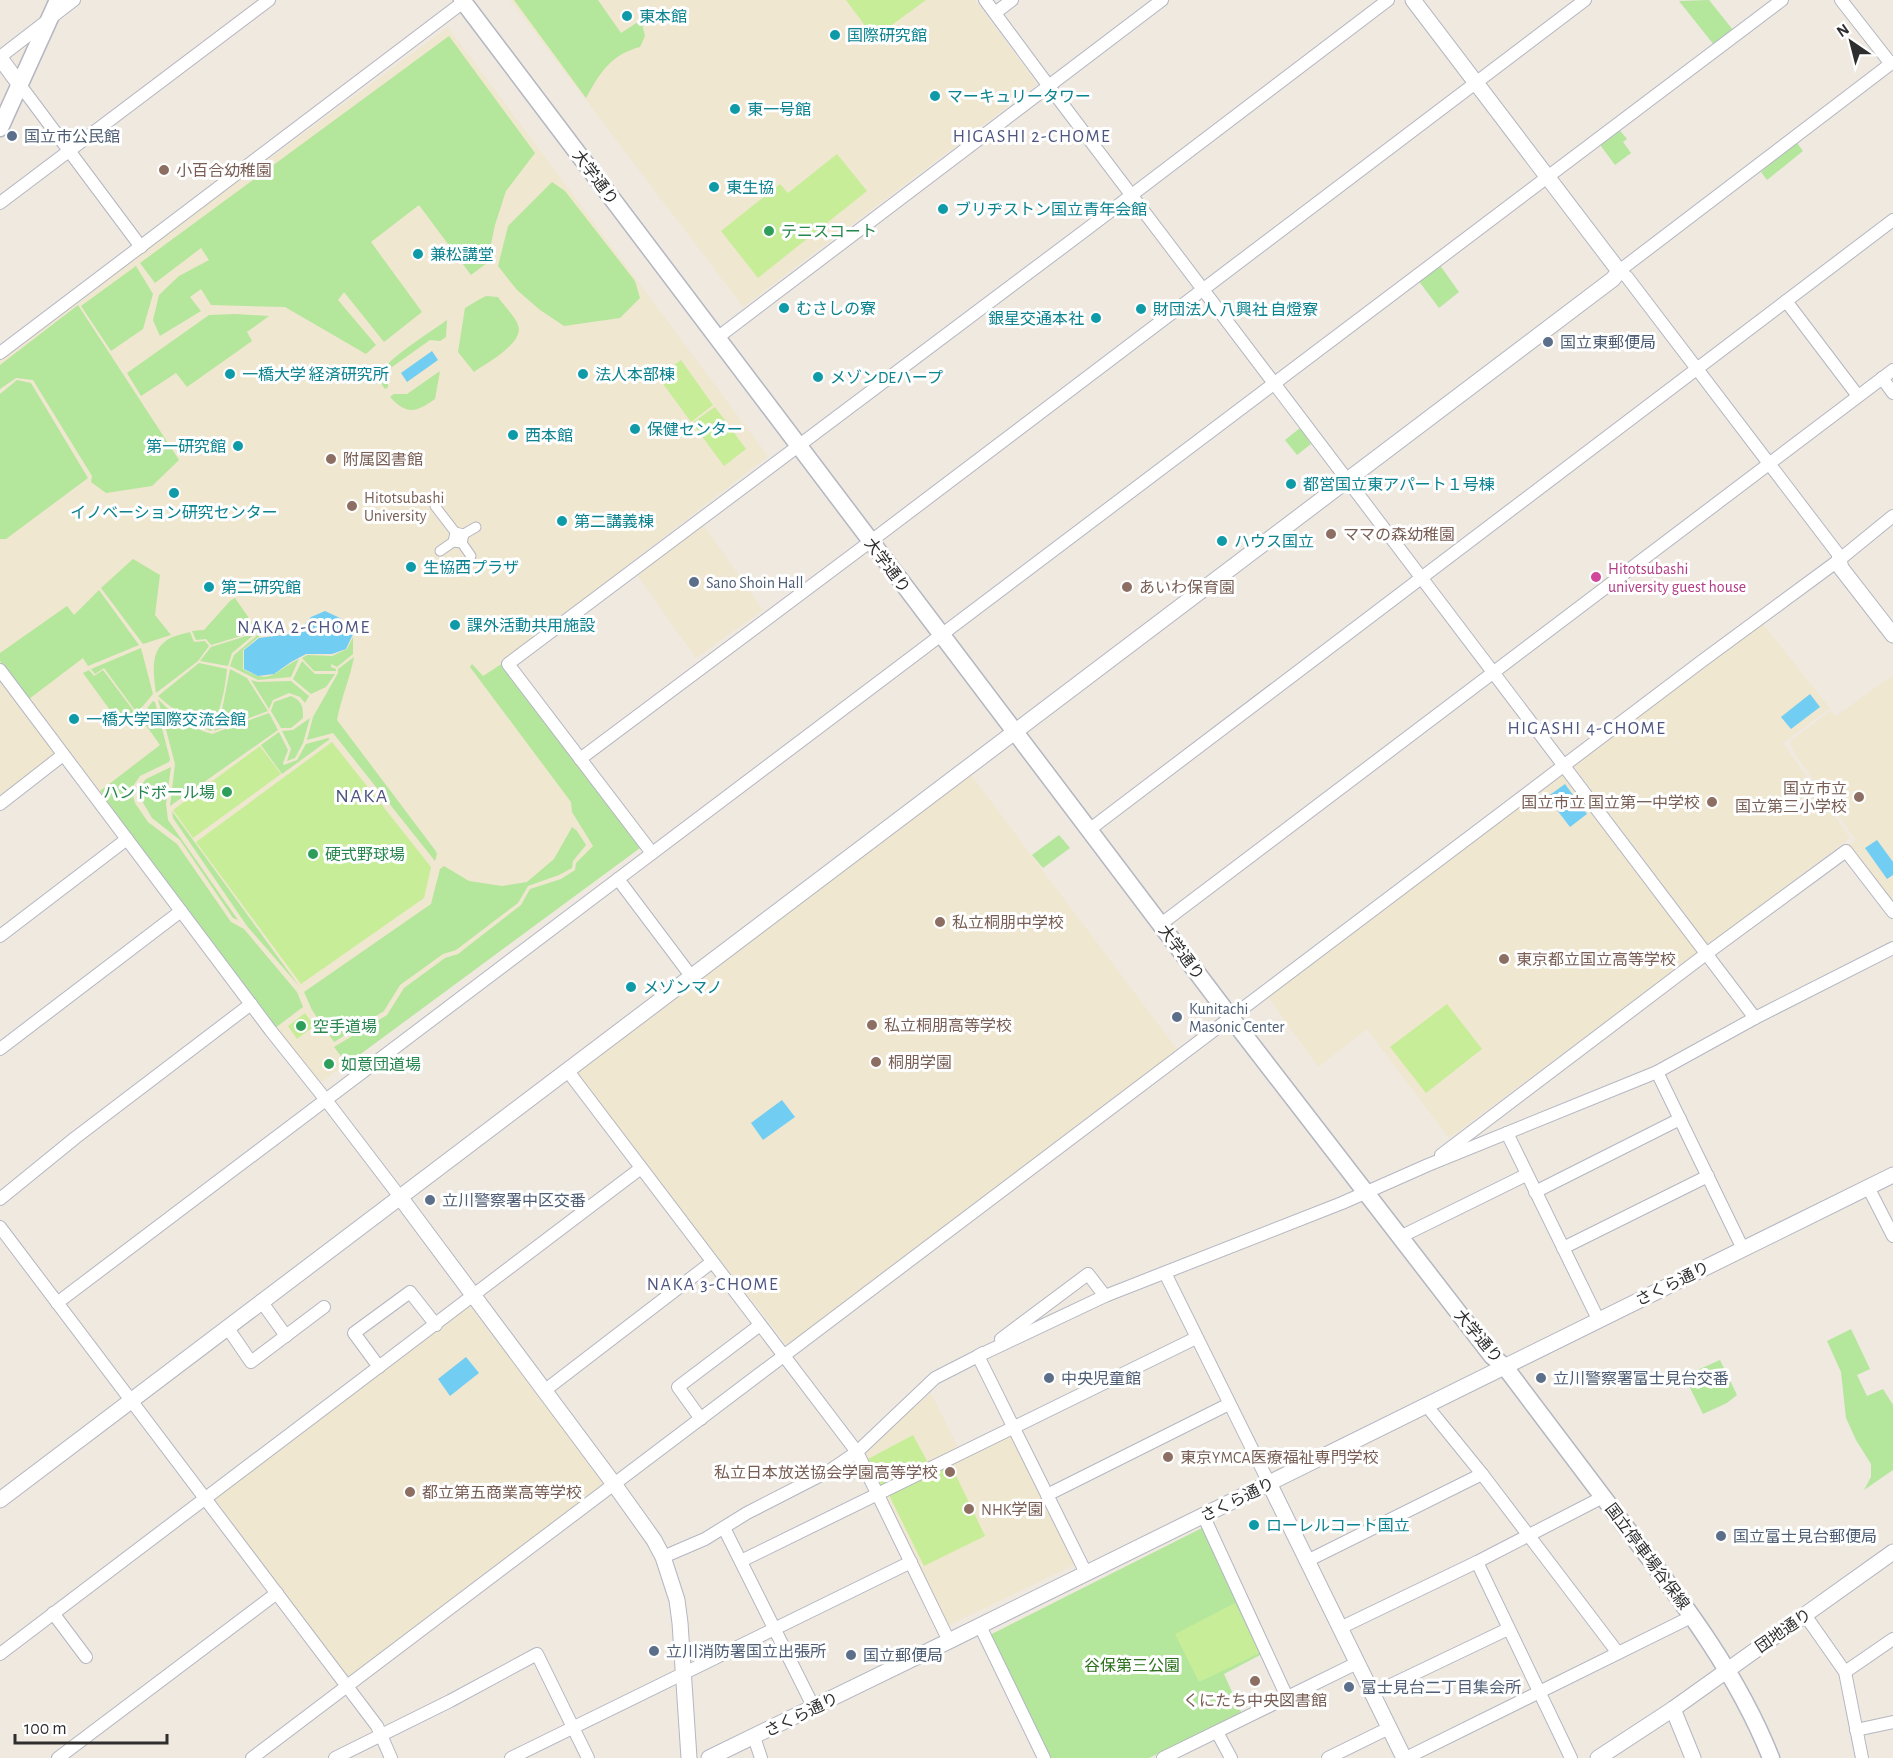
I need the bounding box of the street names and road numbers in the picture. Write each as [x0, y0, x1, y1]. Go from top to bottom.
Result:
street label: 大学通り [570, 147, 622, 208]
street label: 大学通り [862, 535, 914, 596]
street label: 大学通り [1156, 922, 1208, 983]
street label: さくら通り [1633, 1258, 1712, 1309]
street label: 大学通り [1452, 1306, 1506, 1366]
street label: さくら通り [1198, 1474, 1277, 1525]
street label: 国立停車場谷保線 [1602, 1500, 1693, 1613]
street label: 団地通り [1752, 1605, 1814, 1656]
street label: さくら通り [762, 1689, 841, 1740]

